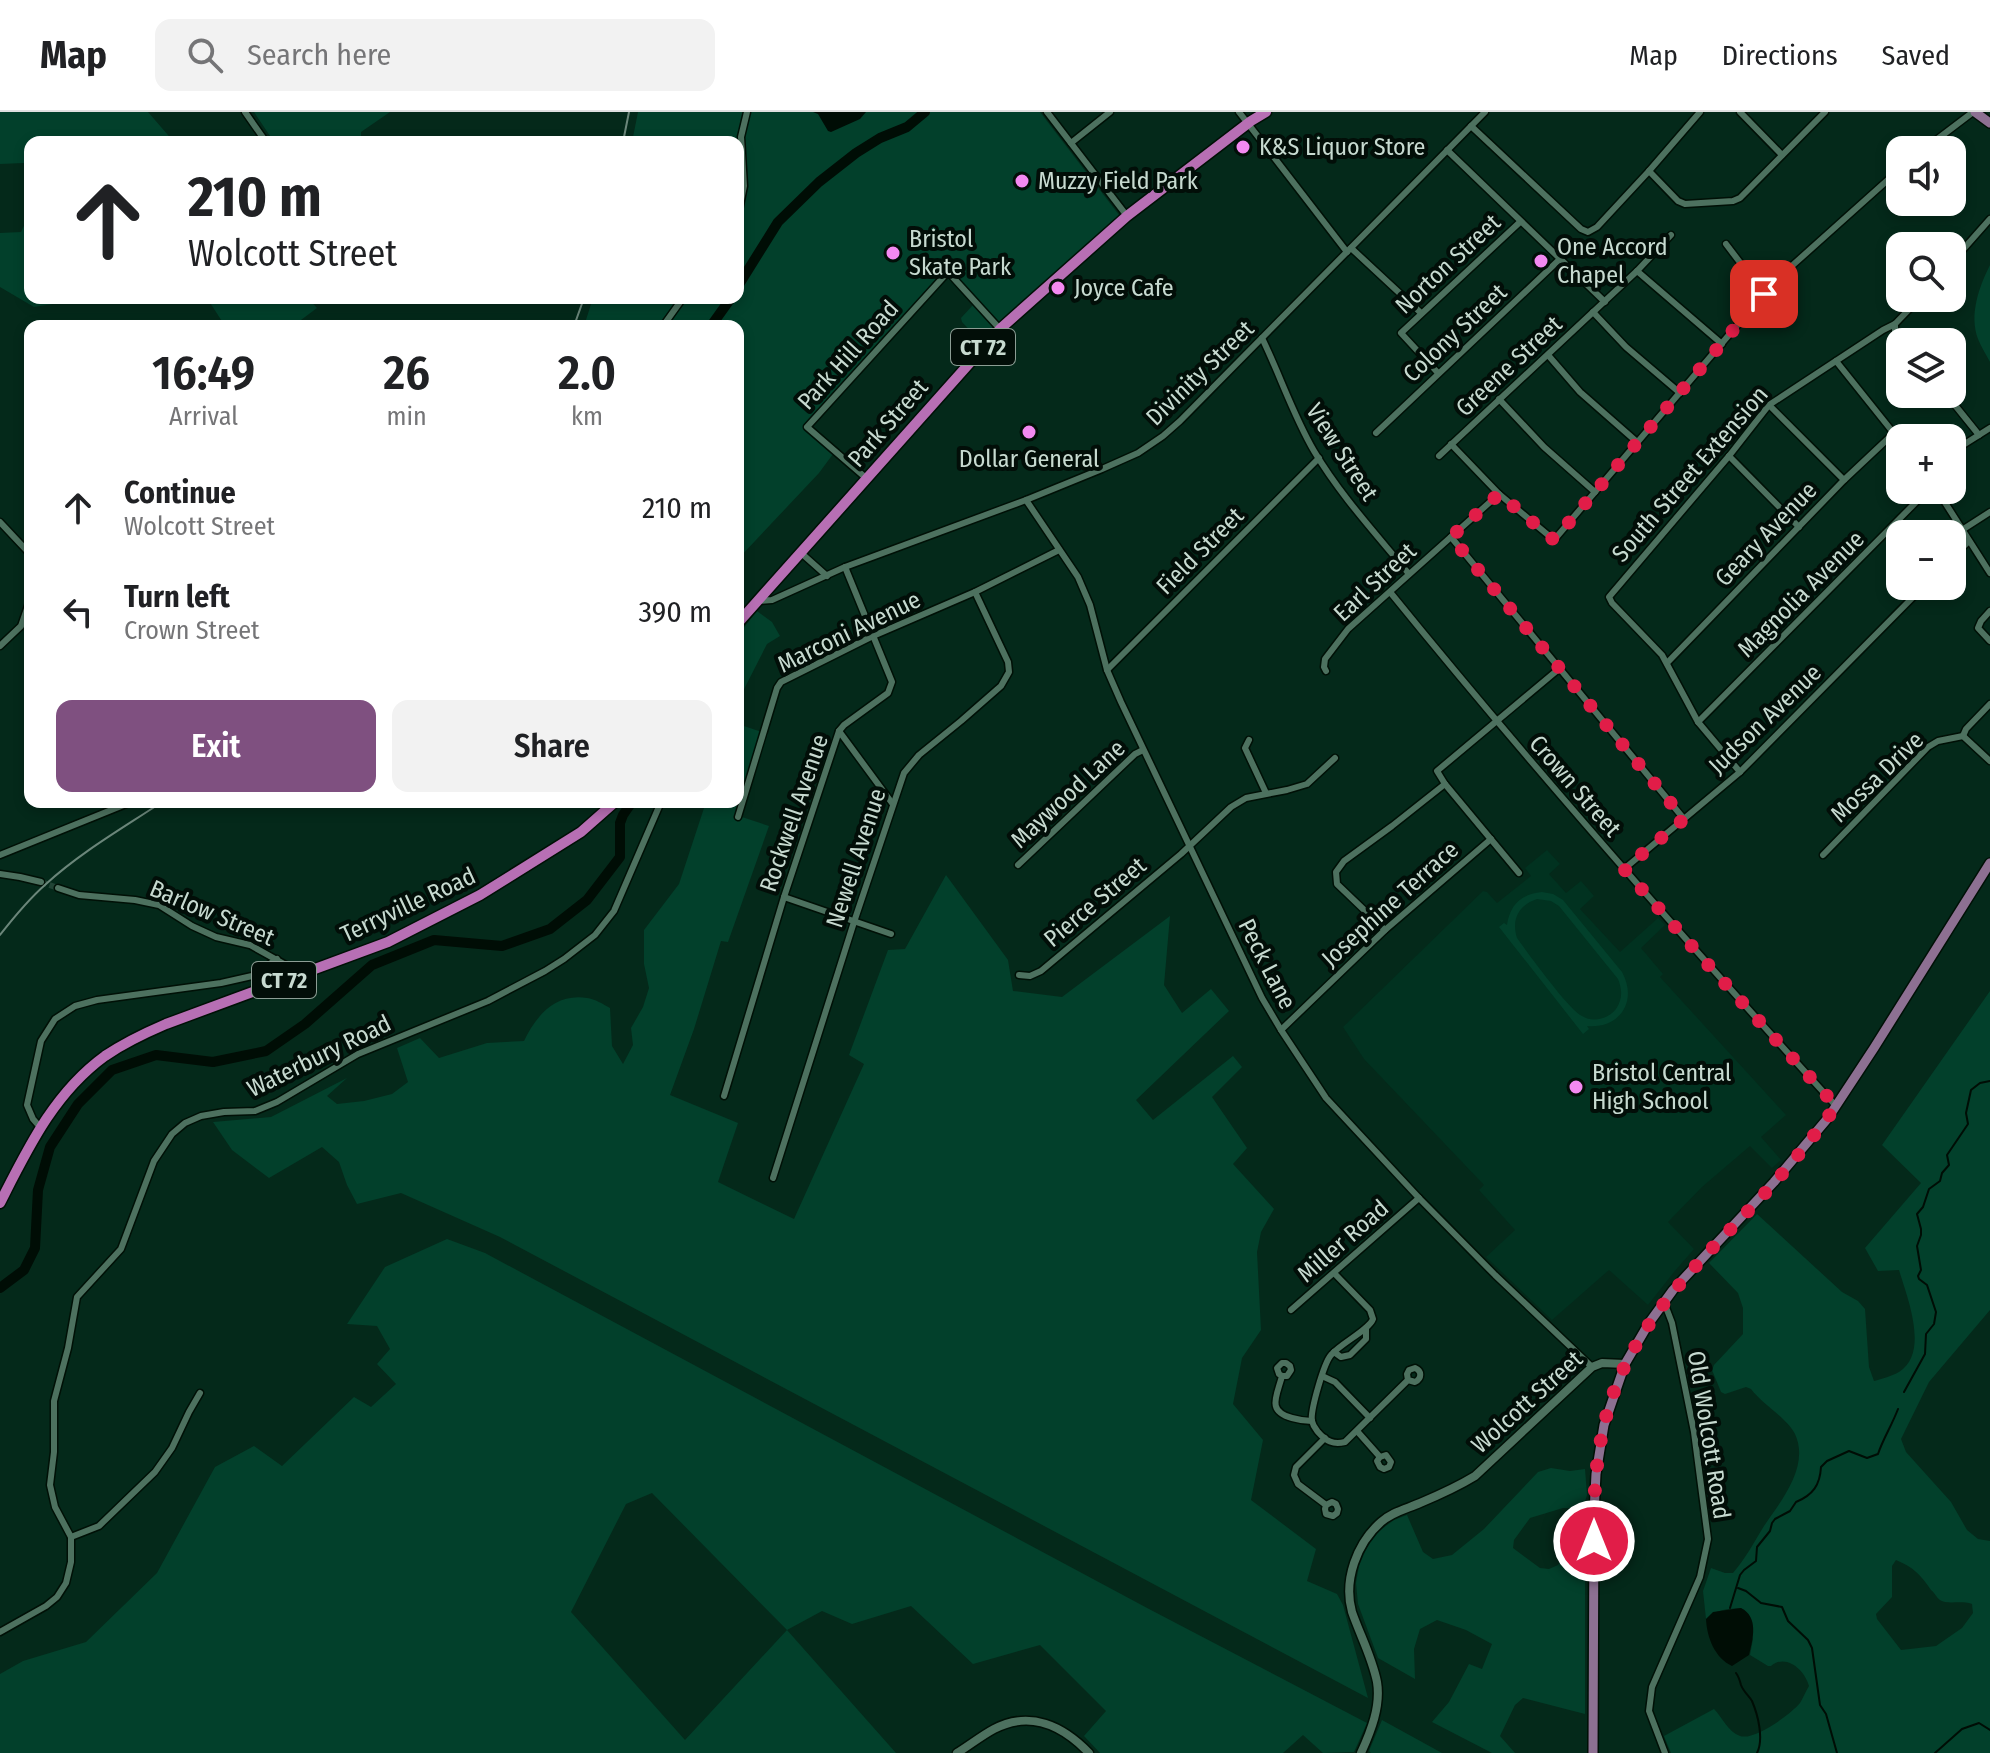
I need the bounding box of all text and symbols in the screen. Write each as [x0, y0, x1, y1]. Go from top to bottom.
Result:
search box [155, 19, 715, 91]
text: Map [40, 32, 107, 78]
icon: search [183, 33, 227, 77]
text: Search here [247, 37, 391, 73]
text: Map [1629, 39, 1678, 72]
text: Directions [1722, 39, 1838, 72]
text: Saved [1882, 39, 1950, 72]
place label: K&S Liquor Store [1259, 133, 1425, 161]
map controls [1886, 136, 1966, 600]
button: sound [1886, 136, 1966, 216]
marker: K&S Liquor Store [1234, 138, 1252, 156]
text: 210 m [188, 164, 322, 231]
place label: Muzzy Field Park [1038, 167, 1199, 195]
icon: ahead [56, 168, 160, 272]
marker: Muzzy Field Park [1013, 172, 1031, 190]
street label: Norton Street [1390, 208, 1506, 320]
place label: Bristol Skate Park [909, 225, 1012, 281]
text: Wolcott Street [188, 232, 397, 276]
button: search [1886, 232, 1966, 312]
place label: One Accord Chapel [1557, 233, 1668, 289]
marker: Bristol Skate Park [884, 244, 902, 262]
marker: One Accord Chapel [1532, 252, 1550, 270]
pin [1730, 260, 1798, 328]
icon: arrive [1742, 272, 1786, 316]
place label: Joyce Cafe [1074, 274, 1174, 302]
street label: Colony Street [1398, 278, 1513, 388]
marker: Joyce Cafe [1049, 279, 1067, 297]
street label: Park Hill Road [792, 295, 904, 415]
street label: Greene Street [1450, 310, 1568, 422]
street label: Divinity Street [1140, 315, 1260, 431]
button: layers [1886, 328, 1966, 408]
road number: CT 72 [951, 329, 1015, 365]
text: 16:49 [152, 344, 255, 402]
text: 26 [383, 344, 430, 402]
text: 2.0 [558, 344, 616, 402]
street label: Park Street [842, 373, 934, 473]
street label: South Street Extension [1606, 381, 1774, 567]
street label: View Street [1300, 398, 1384, 506]
text: Arrival [169, 401, 238, 432]
text: min [386, 401, 427, 432]
text: km [571, 401, 603, 432]
marker: Dollar General [1020, 423, 1038, 441]
button: + [1886, 424, 1966, 504]
place label: Dollar General [959, 445, 1099, 473]
text: Continue [124, 475, 236, 511]
street label: Geary Avenue [1709, 476, 1823, 592]
icon: ahead [56, 486, 100, 530]
text: 210 m [642, 490, 712, 526]
street label: Field Street [1151, 502, 1249, 600]
text: Wolcott Street [124, 511, 275, 542]
button: − [1886, 520, 1966, 600]
street label: Magnolia Avenue [1732, 525, 1870, 663]
street label: Earl Street [1328, 537, 1422, 627]
text: Turn left [124, 579, 230, 615]
street label: Marconi Avenue [773, 585, 925, 679]
icon: left [56, 590, 100, 634]
text: 390 m [638, 594, 712, 630]
text: Crown Street [124, 615, 260, 646]
street label: Judson Avenue [1703, 658, 1827, 780]
button: Exit [56, 700, 376, 792]
button: Share [392, 700, 712, 792]
street label: Mossa Drive [1825, 726, 1929, 828]
street label: Crown Street [1523, 730, 1627, 843]
street label: Rockwell Avenue [754, 731, 834, 895]
street label: Maywood Lane [1005, 734, 1131, 854]
street label: Newell Avenue [820, 785, 892, 931]
street label: Josephine Terrace [1316, 835, 1464, 973]
street label: Pierce Street [1038, 851, 1152, 953]
street label: Terryville Road [336, 862, 480, 948]
street label: Barlow Street [146, 874, 279, 952]
street label: Peck Lane [1232, 914, 1302, 1014]
road number: CT 72 [252, 962, 316, 998]
street label: Waterbury Road [243, 1009, 395, 1103]
place label: Bristol Central High School [1592, 1059, 1731, 1115]
marker: Bristol Central High School [1567, 1078, 1585, 1096]
street label: Miller Road [1292, 1194, 1394, 1288]
street label: Wolcott Street [1466, 1345, 1588, 1459]
street label: Old Wolcott Road [1682, 1349, 1736, 1521]
position arrow [1552, 1499, 1636, 1583]

